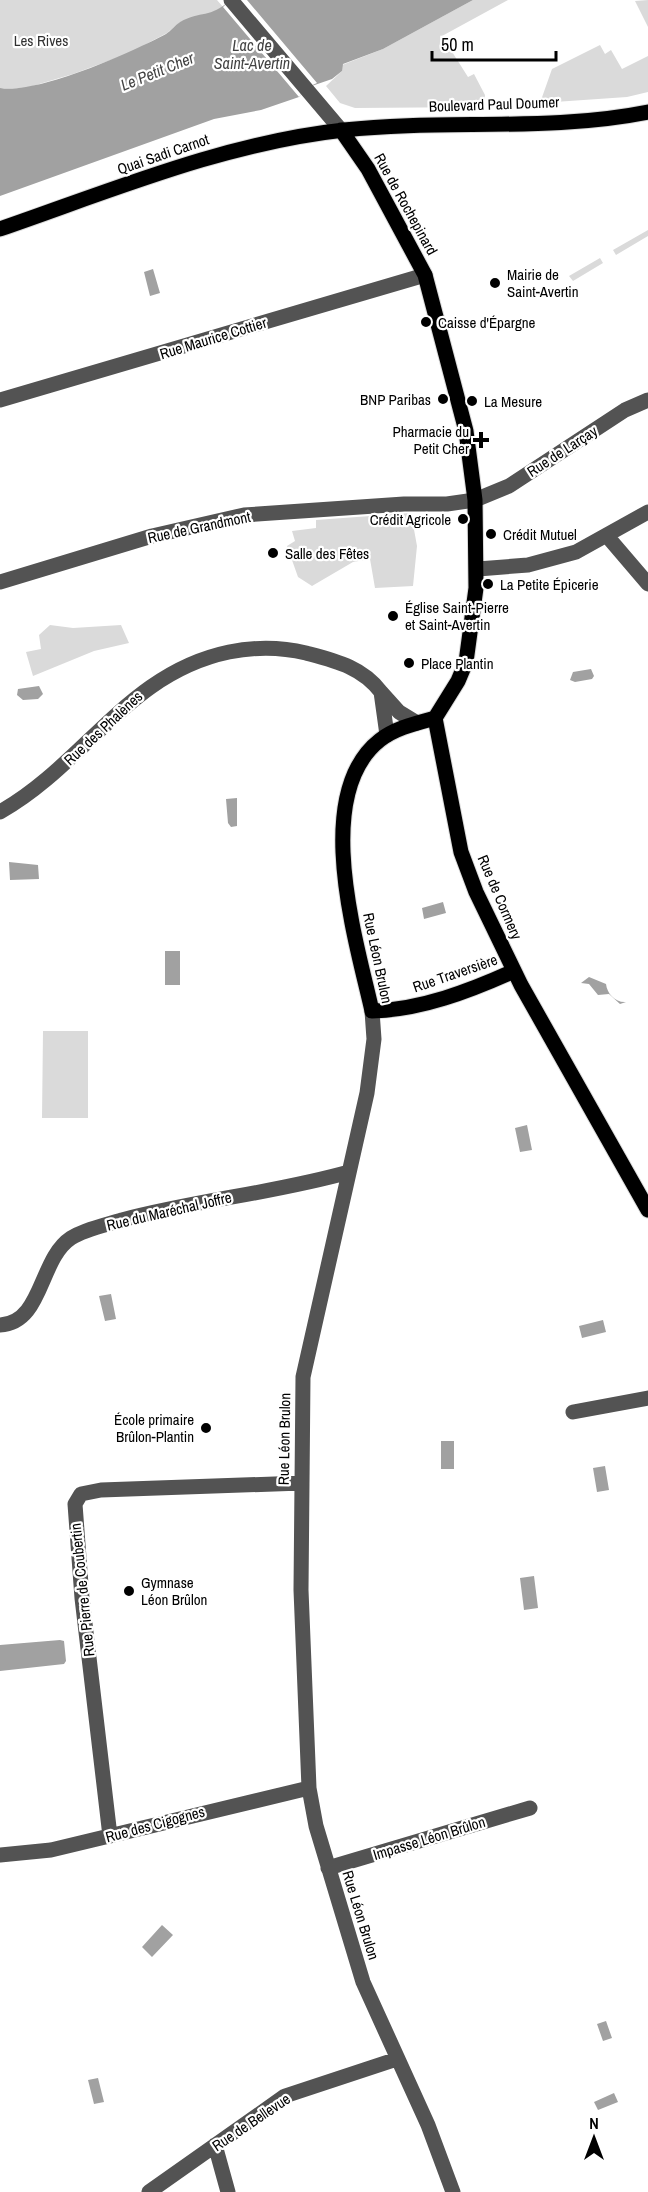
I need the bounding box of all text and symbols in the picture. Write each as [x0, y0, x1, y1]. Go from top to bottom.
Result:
scale bar [432, 24, 556, 62]
park label: Les Rives [14, 30, 68, 51]
text: 50 m [441, 32, 474, 57]
water label: Lac de Saint-Avertin [214, 34, 290, 74]
water label: Le Petit Cher [117, 46, 198, 96]
street label: Boulevard Paul Doumer [428, 91, 560, 117]
street label: Quai Sadi Carnot [114, 128, 212, 180]
street label: Rue de Rochepinard [369, 149, 443, 259]
place label: Mairie de Saint-Avertin [507, 264, 579, 302]
marker: Mairie de Saint-Avertin [488, 276, 502, 290]
street label: Rue Maurice Cottier [157, 312, 269, 364]
place label: Caisse d'Épargne [438, 312, 536, 333]
marker: Caisse d'Épargne [419, 315, 433, 329]
place label: BNP Paribas [360, 389, 431, 410]
place label: La Mesure [484, 391, 542, 412]
marker: BNP Paribas [436, 392, 450, 406]
marker: La Mesure [465, 394, 479, 408]
street label: Rue de Larçay [523, 420, 602, 482]
place label: Pharmacie du Petit Cher [392, 421, 469, 459]
marker: Pharmacie du Petit Cher [474, 433, 488, 447]
street label: Rue de Grandmont [146, 506, 253, 548]
place label: Crédit Agricole [370, 509, 451, 530]
marker: Crédit Agricole [456, 512, 470, 526]
place label: Crédit Mutuel [503, 524, 577, 545]
marker: Crédit Mutuel [484, 527, 498, 541]
place label: Salle des Fêtes [285, 543, 369, 564]
marker: Salle des Fêtes [266, 546, 280, 560]
place label: La Petite Épicerie [500, 574, 599, 595]
marker: La Petite Épicerie [481, 577, 495, 591]
place label: Église Saint-Pierre et Saint-Avertin [405, 597, 509, 635]
marker: Église Saint-Pierre et Saint-Avertin [386, 609, 400, 623]
place label: Place Plantin [421, 653, 493, 674]
marker: Place Plantin [402, 656, 416, 670]
street label: Rue des Phalènes [59, 686, 147, 770]
street label: Rue de Cormery [473, 851, 528, 943]
street label: Rue Léon Brulon [358, 911, 398, 1005]
street label: Rue Traversière [410, 949, 500, 997]
street label: Rue du Maréchal Joffre [104, 1186, 234, 1236]
street label: Rue Léon Brulon [273, 1393, 295, 1485]
place label: École primaire Brûlon-Plantin [114, 1409, 194, 1447]
marker: École primaire Brûlon-Plantin [199, 1421, 213, 1435]
street label: Rue Pierre de Coubertin [65, 1522, 99, 1658]
place label: Gymnase Léon Brûlon [141, 1572, 207, 1610]
marker: Gymnase Léon Brûlon [122, 1584, 136, 1598]
street label: Rue des Cigognes [103, 1801, 207, 1847]
street label: Impasse Léon Brûlon [370, 1811, 488, 1865]
street label: Rue Léon Brulon [337, 1868, 385, 1962]
street label: Rue de Bellevue [208, 2088, 294, 2156]
north arrow [564, 2108, 624, 2168]
text: N [589, 2112, 599, 2134]

